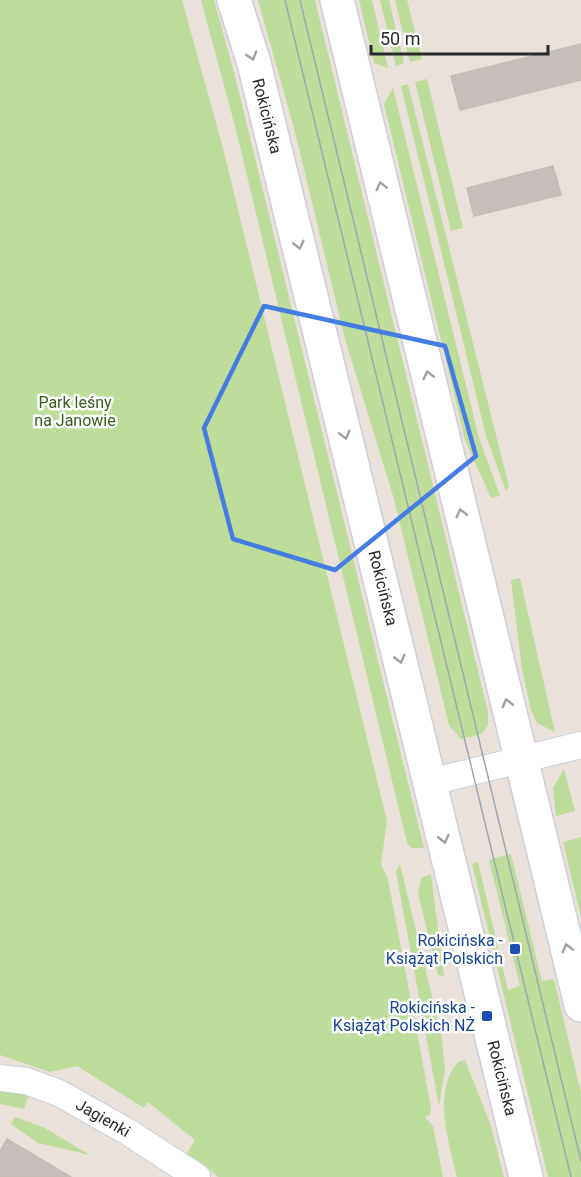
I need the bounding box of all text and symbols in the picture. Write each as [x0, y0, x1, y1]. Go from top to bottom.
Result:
scale bar [371, 18, 548, 56]
text: 50 m [380, 28, 420, 49]
one-way arrow [245, 50, 257, 61]
street label: Rokicińska [248, 76, 286, 156]
one-way arrow [376, 181, 389, 191]
one-way arrow [291, 240, 304, 250]
one-way arrow [422, 370, 435, 380]
park label: Park leśny na Janowie [34, 393, 116, 430]
one-way arrow [338, 429, 351, 439]
one-way arrow [456, 509, 469, 519]
street label: Rokicińska [364, 548, 402, 628]
one-way arrow [393, 654, 406, 664]
one-way arrow [502, 698, 515, 708]
one-way arrow [437, 834, 450, 844]
place label: Rokicińska - Książąt Polskich [386, 931, 504, 968]
marker: Rokicińska - Książąt Polskich [508, 942, 522, 956]
one-way arrow [562, 944, 575, 954]
place label: Rokicińska - Książąt Polskich NŻ [333, 998, 476, 1035]
marker: Rokicińska - Książąt Polskich NŻ [480, 1009, 494, 1023]
street label: Rokicińska [483, 1038, 521, 1118]
street label: Jagienki [72, 1095, 134, 1141]

